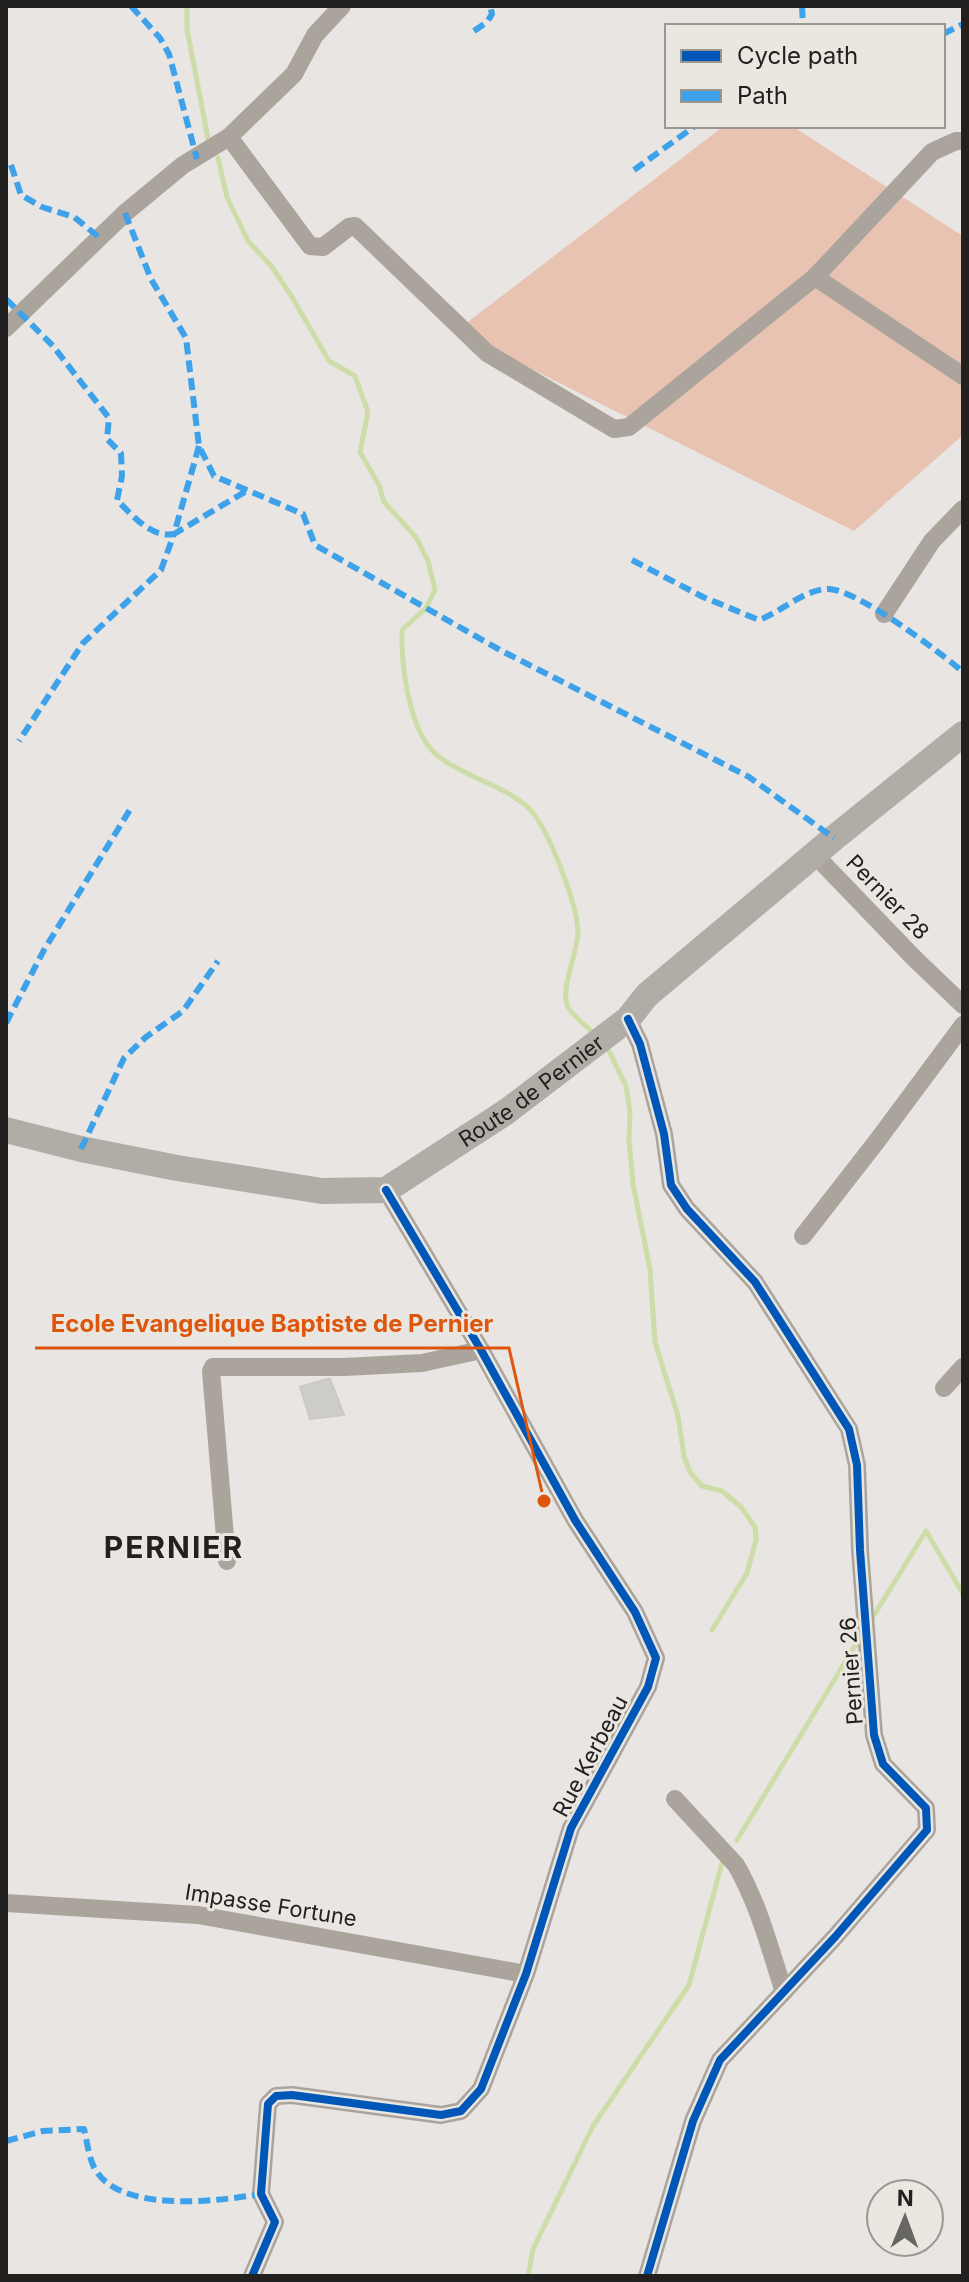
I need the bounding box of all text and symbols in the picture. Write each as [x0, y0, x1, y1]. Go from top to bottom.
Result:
legend [665, 24, 945, 128]
text: Cycle path [737, 41, 858, 70]
text: Path [737, 81, 788, 110]
street label: Pernier 28 [841, 849, 935, 945]
street label: Route de Pernier [454, 1029, 609, 1152]
callout: Ecole Evangelique Baptiste de Pernier [35, 1300, 509, 1348]
text: Ecole Evangelique Baptiste de Pernier [51, 1309, 493, 1338]
district label: PERNIER [104, 1529, 244, 1565]
street label: Pernier 26 [834, 1616, 868, 1726]
street label: Rue Kerbeau [547, 1691, 633, 1821]
street label: Impasse Fortune [183, 1879, 359, 1931]
north arrow [865, 2178, 945, 2258]
text: N [897, 2185, 914, 2211]

